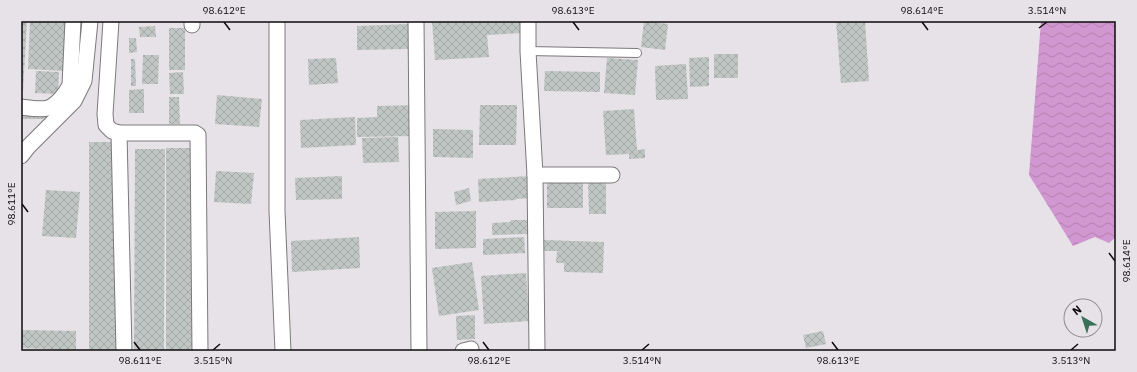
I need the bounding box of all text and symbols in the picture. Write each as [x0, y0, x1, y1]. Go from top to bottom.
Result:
text: 98.612°E [202, 4, 246, 17]
text: 98.613°E [551, 4, 595, 17]
text: 98.614°E [900, 4, 944, 17]
text: 3.514°N [1028, 4, 1066, 17]
text: 98.611°E [5, 182, 18, 226]
text: 98.614°E [1120, 239, 1133, 283]
north arrow [1063, 298, 1103, 338]
text: N [1069, 302, 1084, 318]
text: 98.611°E [118, 354, 162, 367]
text: 3.515°N [194, 354, 232, 367]
text: 98.612°E [467, 354, 511, 367]
text: 3.514°N [623, 354, 661, 367]
text: 98.613°E [816, 354, 860, 367]
text: 3.513°N [1052, 354, 1090, 367]

